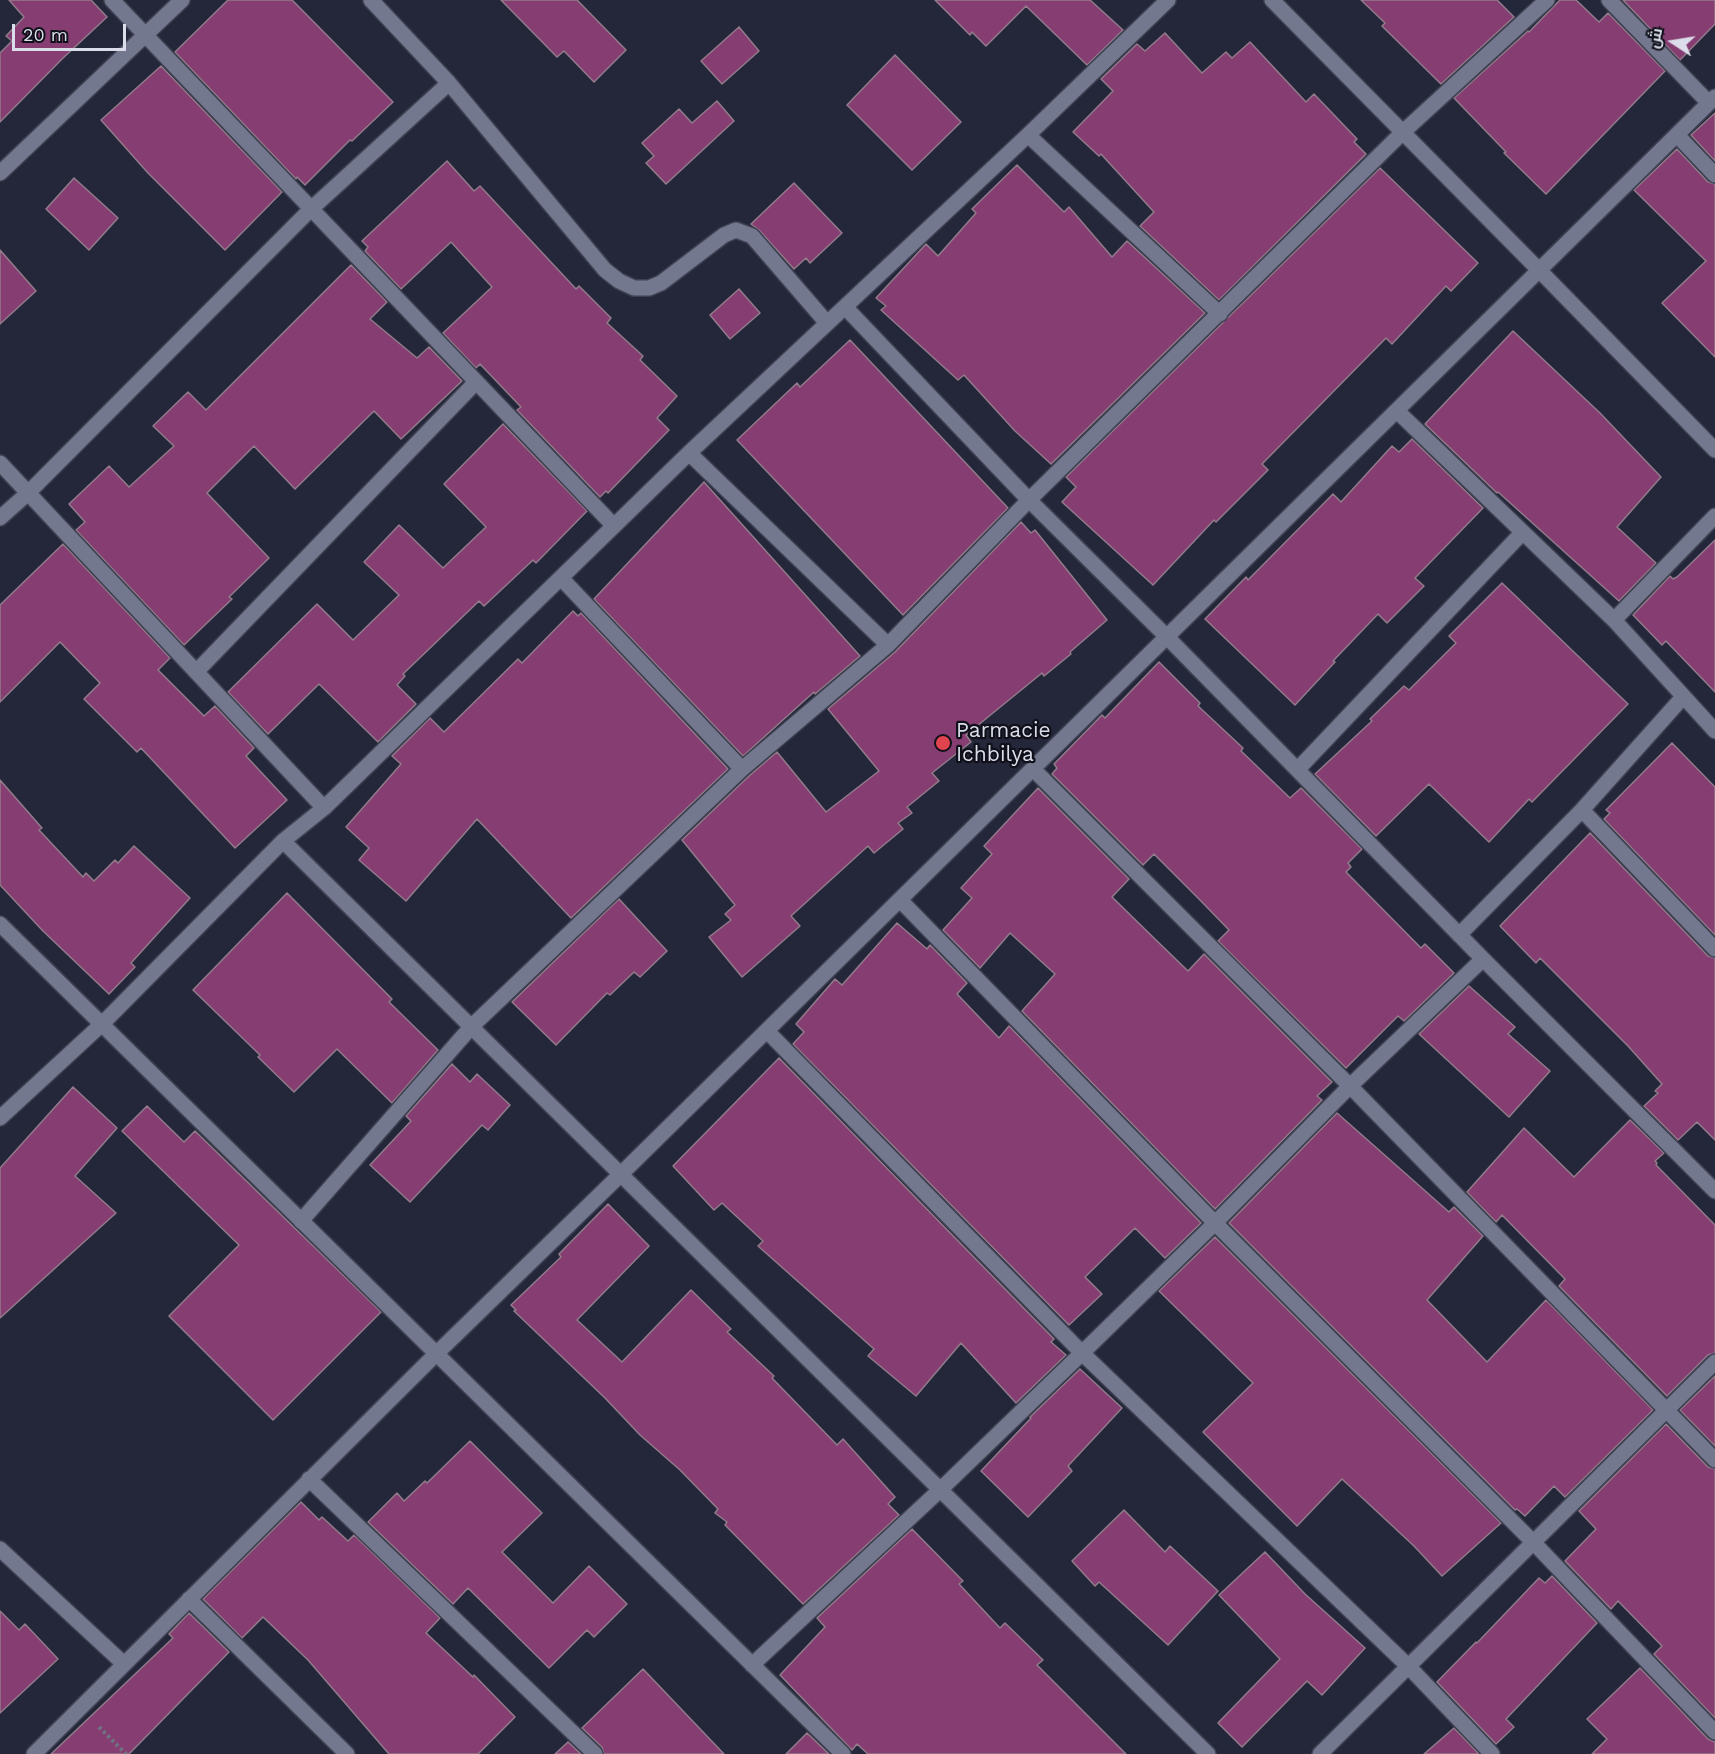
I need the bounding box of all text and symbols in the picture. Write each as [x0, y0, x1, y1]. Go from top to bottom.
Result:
scale bar [15, 12, 129, 50]
north arrow [1643, 12, 1703, 72]
text: 20 m [23, 24, 68, 45]
text: ش [1643, 26, 1666, 50]
place label: Parmacie Ichbilya [956, 718, 1051, 768]
marker: Parmacie Ichbilya [934, 734, 952, 752]

